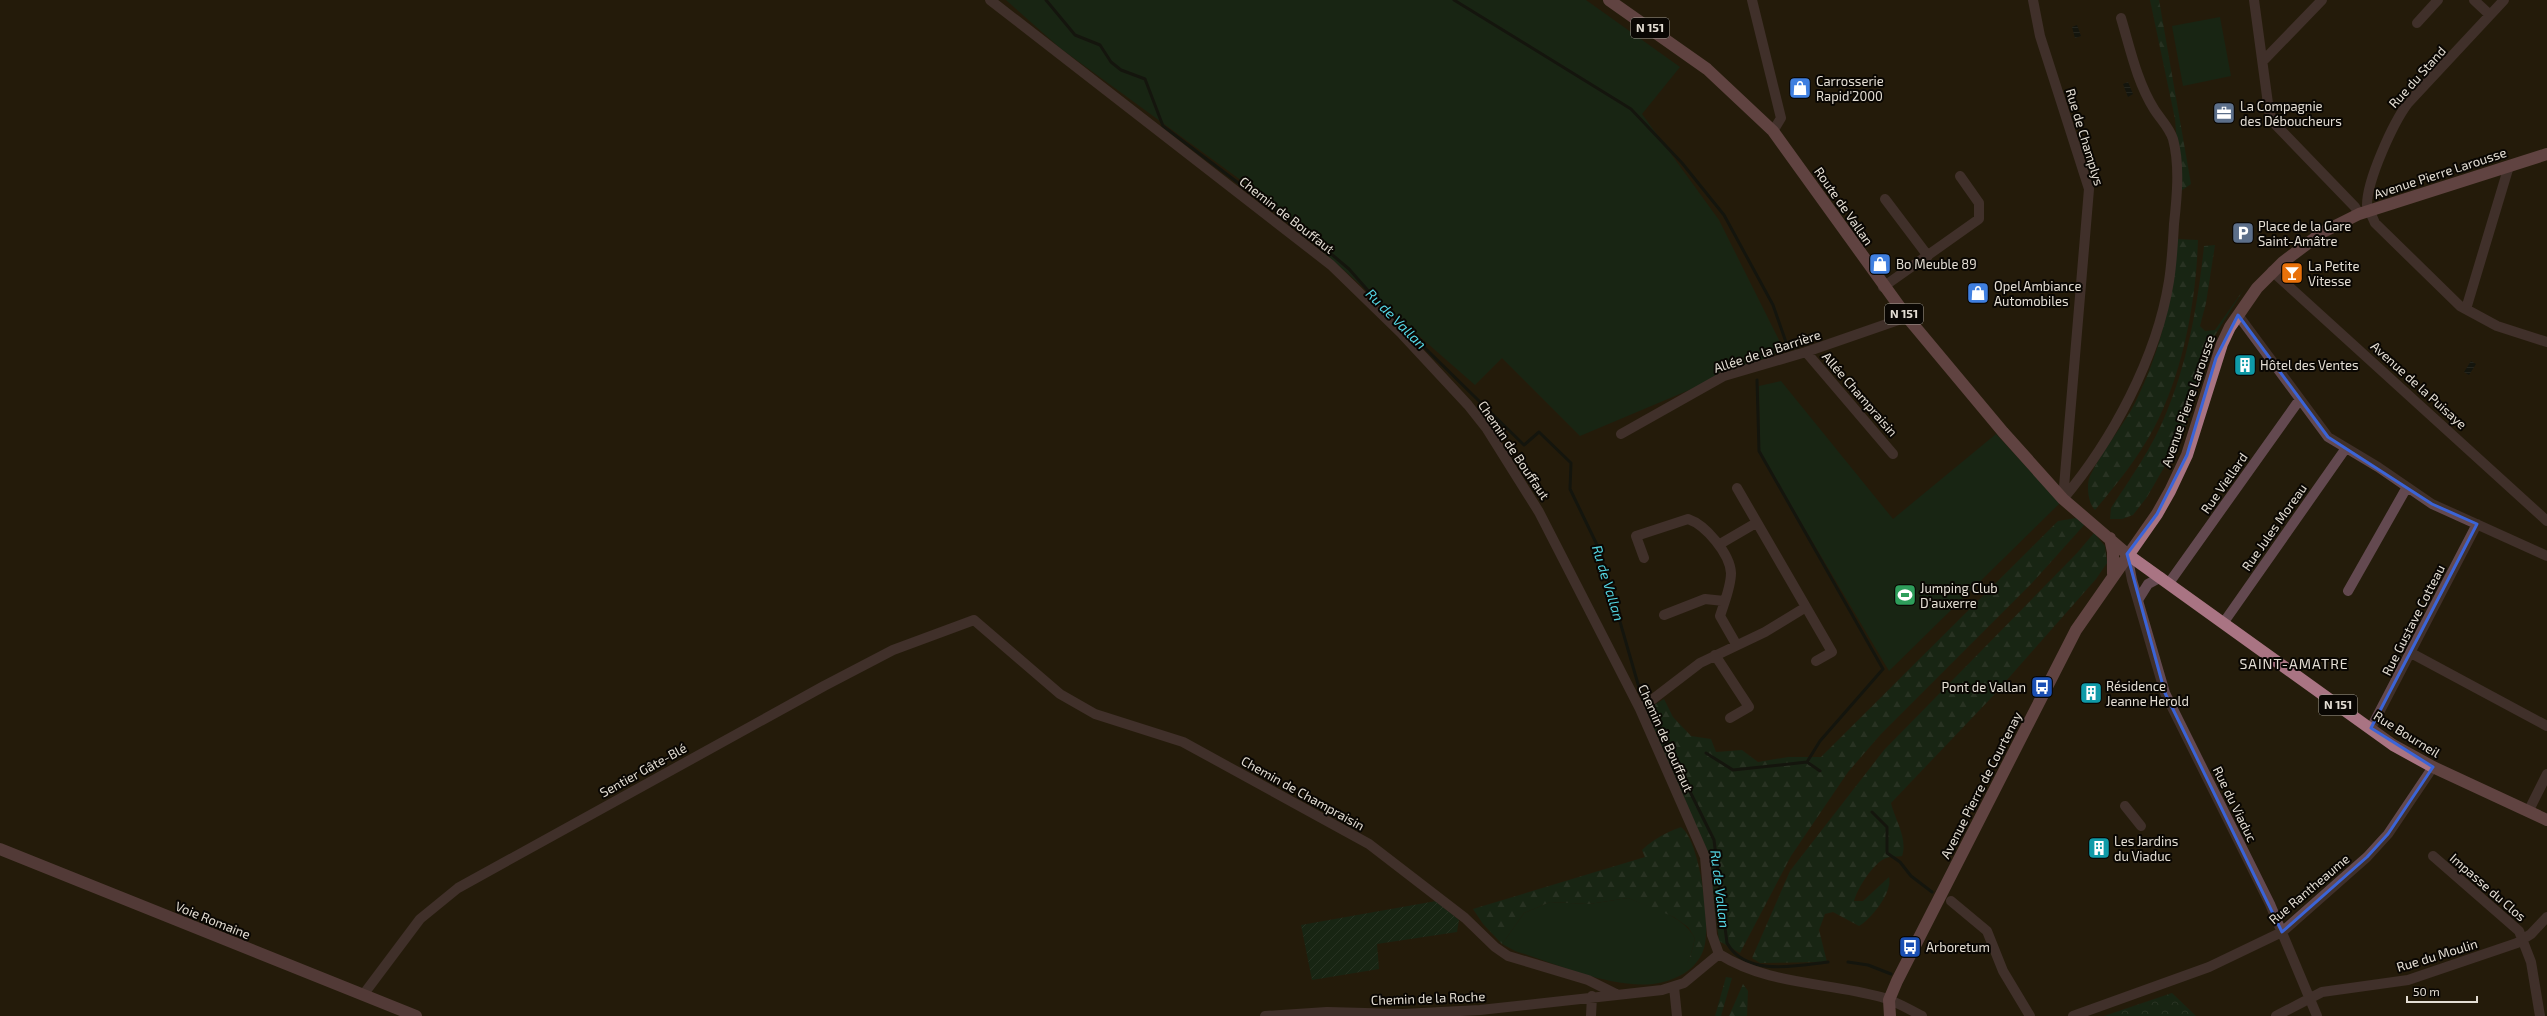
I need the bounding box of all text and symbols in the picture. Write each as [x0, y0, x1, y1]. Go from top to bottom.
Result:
road number: N 151 [1631, 18, 1669, 38]
street label: Rue du Stand [2385, 43, 2449, 111]
place label: Carrosserie Rapid'2000 [1816, 73, 1884, 104]
shop icon: Carrosserie Rapid'2000 [1787, 75, 1813, 101]
street label: Rue de Champlys [2063, 86, 2107, 188]
place label: La Compagnie des Déboucheurs [2240, 98, 2342, 129]
office icon: La Compagnie des Déboucheurs [2211, 100, 2237, 126]
street label: Avenue Pierre Larousse [2372, 144, 2508, 202]
street label: Route de Vallan [1811, 164, 1877, 248]
street label: Chemin de Bouffaut [1236, 173, 1338, 257]
place label: Place de la Gare Saint-Amâtre [2258, 218, 2351, 249]
parking icon: Place de la Gare Saint-Amâtre [2230, 220, 2256, 246]
shop icon: Bo Meuble 89 [1867, 251, 1893, 277]
place label: Bo Meuble 89 [1896, 256, 1977, 272]
place label: La Petite Vitesse [2308, 258, 2359, 289]
bar icon: La Petite Vitesse [2279, 260, 2305, 286]
place label: Opel Ambiance Automobiles [1994, 278, 2081, 309]
shop icon: Opel Ambiance Automobiles [1965, 280, 1991, 306]
water label: Ru de Vallan [1363, 285, 1430, 352]
road number: N 151 [1885, 304, 1923, 324]
street label: Allée de la Barrière [1711, 326, 1823, 376]
street label: Avenue Pierre Larousse [2158, 333, 2218, 469]
street label: Avenue de la Puisaye [2368, 338, 2470, 432]
street label: Allée Champraisin [1819, 349, 1901, 439]
building icon: Hôtel des Ventes [2232, 352, 2258, 378]
place label: Hôtel des Ventes [2260, 357, 2359, 373]
street label: Chemin de Bouffaut [1475, 397, 1553, 503]
street label: Rue Viellard [2197, 450, 2251, 516]
street label: Rue Jules Moreau [2238, 480, 2310, 574]
water label: Ru de Vallan [1589, 543, 1628, 623]
street label: Rue Gustave Cotteau [2378, 562, 2448, 678]
place label: Jumping Club D'auxerre [1920, 580, 1998, 611]
sports icon: Jumping Club D'auxerre [1892, 582, 1918, 608]
district label: SAINT-AMATRE [2239, 655, 2349, 672]
bus stop icon: Pont de Vallan [2029, 674, 2055, 700]
place label: Résidence Jeanne Herold [2106, 678, 2189, 709]
place label: Pont de Vallan [1941, 679, 2026, 695]
building icon: Résidence Jeanne Herold [2078, 680, 2104, 706]
street label: Chemin de Bouffaut [1635, 682, 1697, 794]
road number: N 151 [2319, 695, 2357, 715]
street label: Rue Bourneil [2371, 707, 2443, 761]
street label: Avenue Pierre de Courtenay [1937, 709, 2025, 861]
street label: Sentier Gâte-Blé [597, 740, 689, 800]
street label: Chemin de Champraisin [1239, 752, 1367, 834]
street label: Rue du Viaduc [2210, 764, 2260, 844]
place label: Les Jardins du Viaduc [2114, 833, 2178, 864]
building icon: Les Jardins du Viaduc [2086, 835, 2112, 861]
water label: Ru de Vallan [1707, 849, 1734, 929]
street label: Impasse du Clos [2447, 850, 2529, 924]
street label: Rue Rantheaume [2265, 851, 2353, 927]
street label: Voie Romaine [173, 898, 253, 942]
bus stop icon: Arboretum [1897, 934, 1923, 960]
street label: Rue du Moulin [2395, 935, 2479, 975]
place label: Arboretum [1926, 939, 1990, 955]
scale bar [2407, 978, 2477, 1004]
text: 50 m [2413, 984, 2440, 998]
street label: Chemin de la Roche [1371, 988, 1485, 1008]

